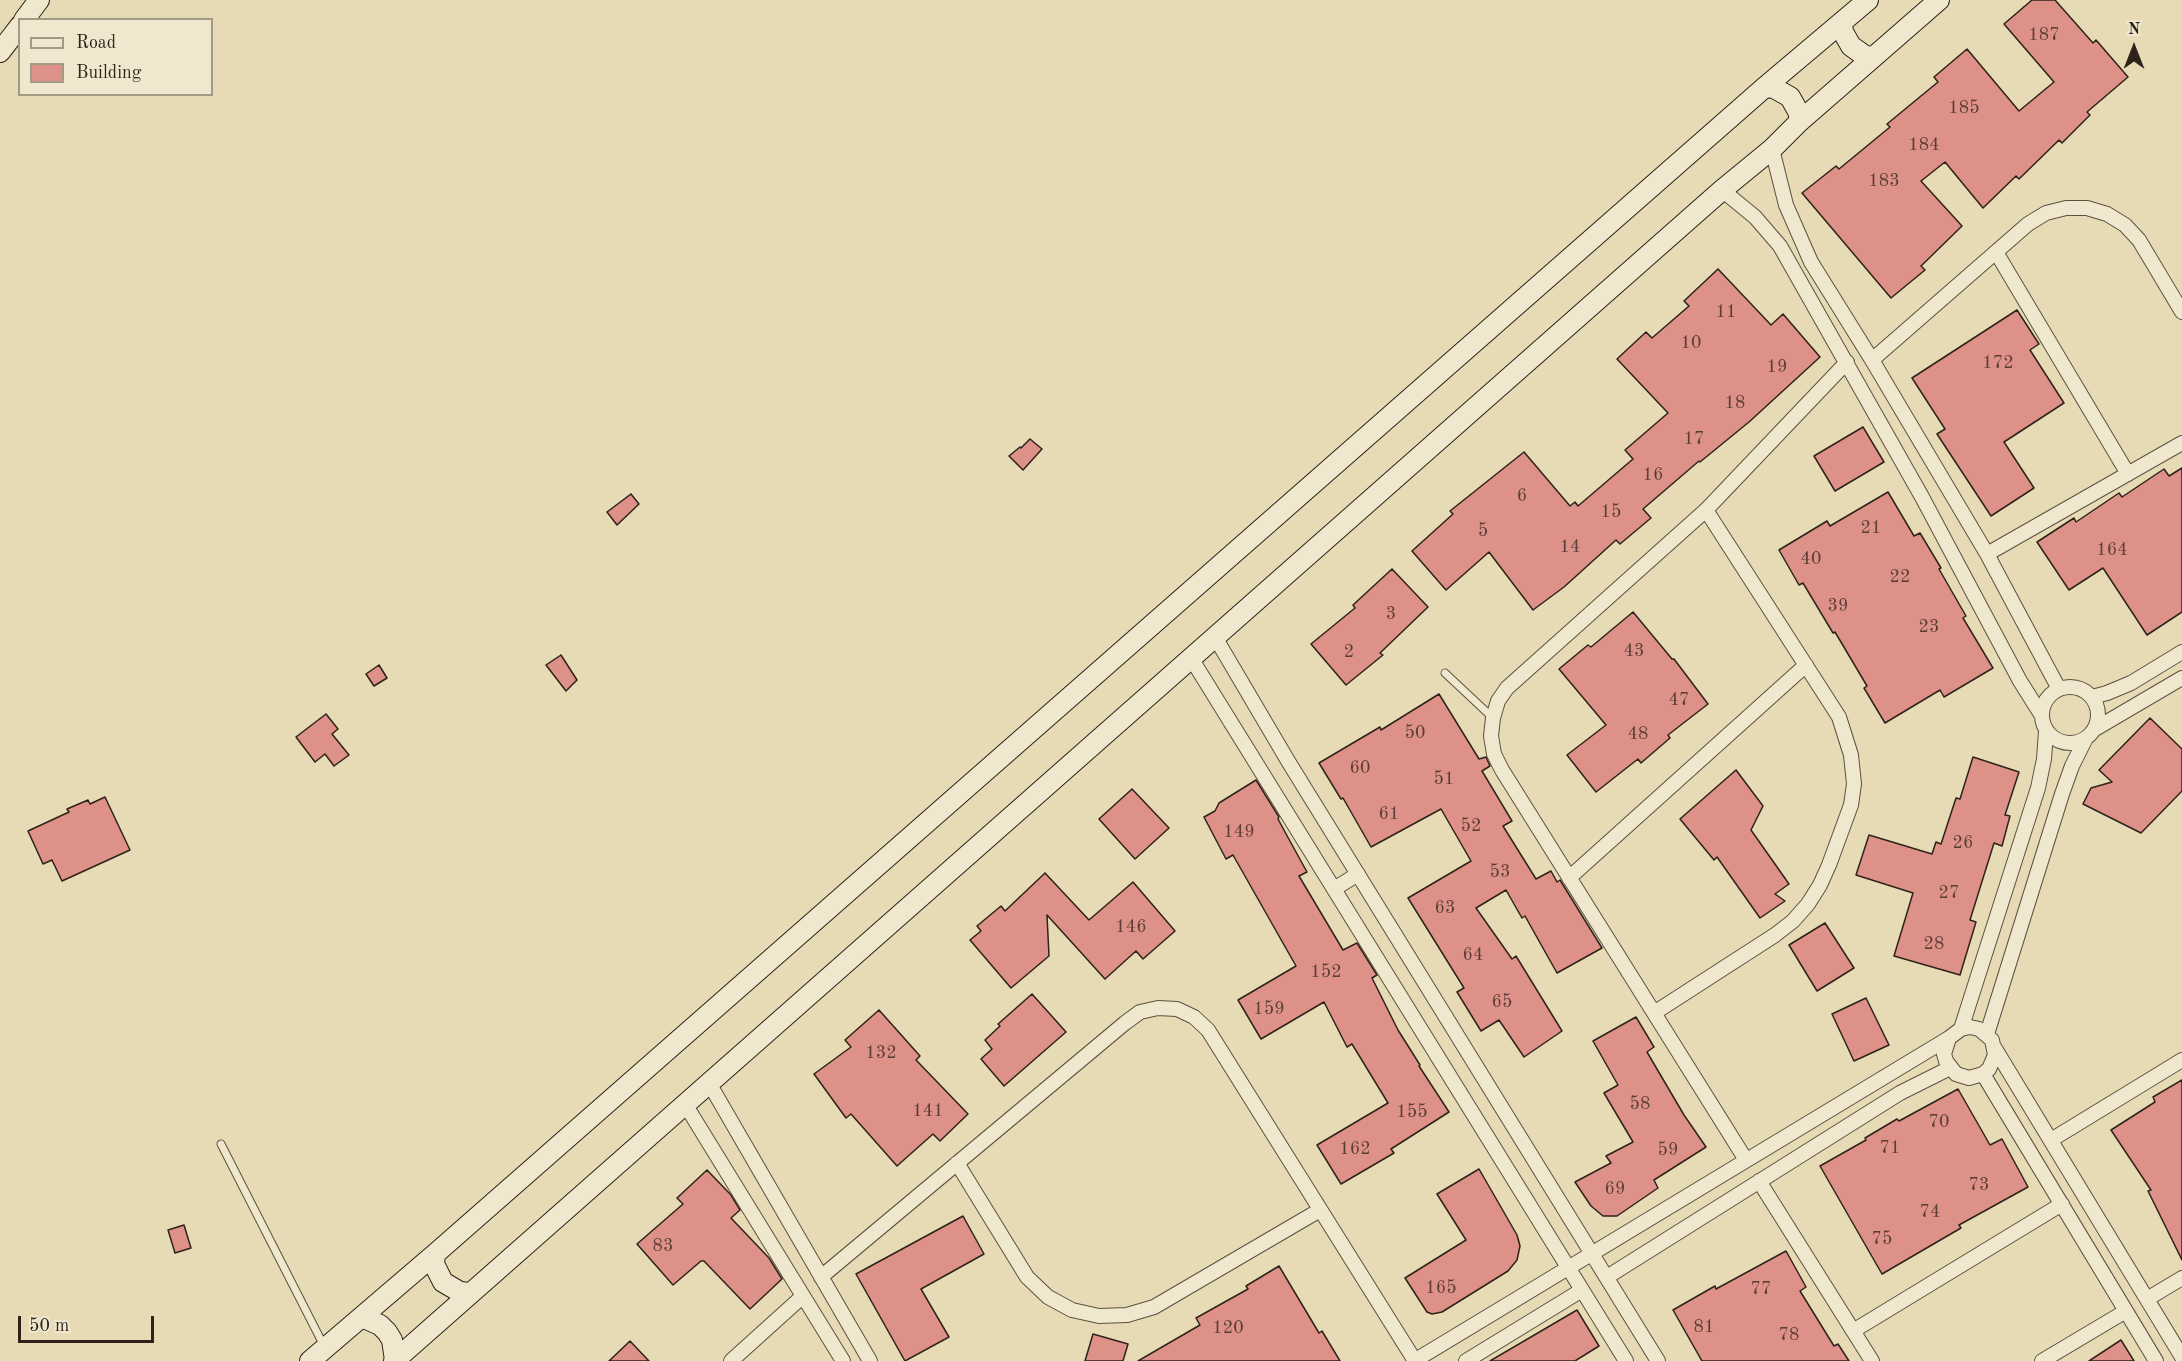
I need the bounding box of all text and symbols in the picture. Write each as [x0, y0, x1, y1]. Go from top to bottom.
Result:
legend [18, 18, 213, 96]
north arrow [2104, 18, 2164, 78]
text: N [2128, 22, 2140, 38]
house number: 187 [2028, 24, 2060, 46]
text: Road [76, 34, 116, 52]
text: Building [76, 64, 141, 82]
house number: 185 [1948, 97, 1980, 119]
house number: 184 [1908, 134, 1940, 156]
house number: 183 [1868, 170, 1900, 192]
house number: 11 [1716, 301, 1736, 323]
house number: 10 [1681, 332, 1701, 354]
house number: 172 [1982, 352, 2014, 374]
house number: 19 [1767, 356, 1787, 378]
house number: 18 [1725, 392, 1745, 414]
house number: 17 [1684, 428, 1704, 450]
house number: 16 [1643, 464, 1663, 486]
house number: 6 [1517, 485, 1527, 507]
house number: 15 [1601, 501, 1621, 523]
house number: 21 [1861, 517, 1881, 539]
house number: 5 [1478, 520, 1488, 542]
house number: 14 [1560, 536, 1580, 558]
house number: 164 [2096, 539, 2128, 561]
house number: 40 [1801, 548, 1821, 570]
house number: 22 [1890, 566, 1910, 588]
house number: 39 [1828, 595, 1848, 617]
house number: 3 [1386, 603, 1396, 625]
house number: 23 [1919, 616, 1939, 638]
house number: 43 [1624, 640, 1644, 662]
house number: 2 [1344, 641, 1354, 663]
house number: 47 [1669, 689, 1689, 711]
house number: 50 [1405, 722, 1425, 744]
house number: 48 [1628, 723, 1648, 745]
house number: 60 [1350, 757, 1370, 779]
house number: 51 [1434, 768, 1454, 790]
house number: 61 [1379, 803, 1399, 825]
house number: 52 [1461, 815, 1481, 837]
house number: 149 [1223, 821, 1255, 843]
house number: 26 [1953, 832, 1973, 854]
house number: 53 [1490, 861, 1510, 883]
house number: 27 [1939, 882, 1959, 904]
house number: 63 [1435, 897, 1455, 919]
house number: 146 [1115, 916, 1147, 938]
house number: 28 [1924, 933, 1944, 955]
house number: 64 [1463, 944, 1483, 966]
house number: 152 [1310, 961, 1342, 983]
house number: 65 [1492, 991, 1512, 1013]
house number: 159 [1253, 998, 1285, 1020]
house number: 132 [865, 1042, 897, 1064]
house number: 58 [1630, 1093, 1650, 1115]
house number: 141 [912, 1100, 944, 1122]
house number: 155 [1396, 1101, 1428, 1123]
house number: 70 [1929, 1111, 1949, 1133]
house number: 71 [1880, 1137, 1900, 1159]
house number: 162 [1339, 1138, 1371, 1160]
house number: 59 [1658, 1139, 1678, 1161]
house number: 73 [1969, 1174, 1989, 1196]
house number: 69 [1605, 1178, 1625, 1200]
house number: 74 [1920, 1201, 1940, 1223]
house number: 75 [1872, 1228, 1892, 1250]
house number: 83 [653, 1235, 673, 1257]
house number: 165 [1425, 1277, 1457, 1299]
house number: 77 [1751, 1278, 1771, 1300]
scale bar [21, 1304, 158, 1342]
house number: 81 [1694, 1316, 1714, 1338]
text: 50 m [29, 1317, 69, 1335]
house number: 120 [1212, 1317, 1244, 1339]
house number: 78 [1779, 1324, 1799, 1346]

